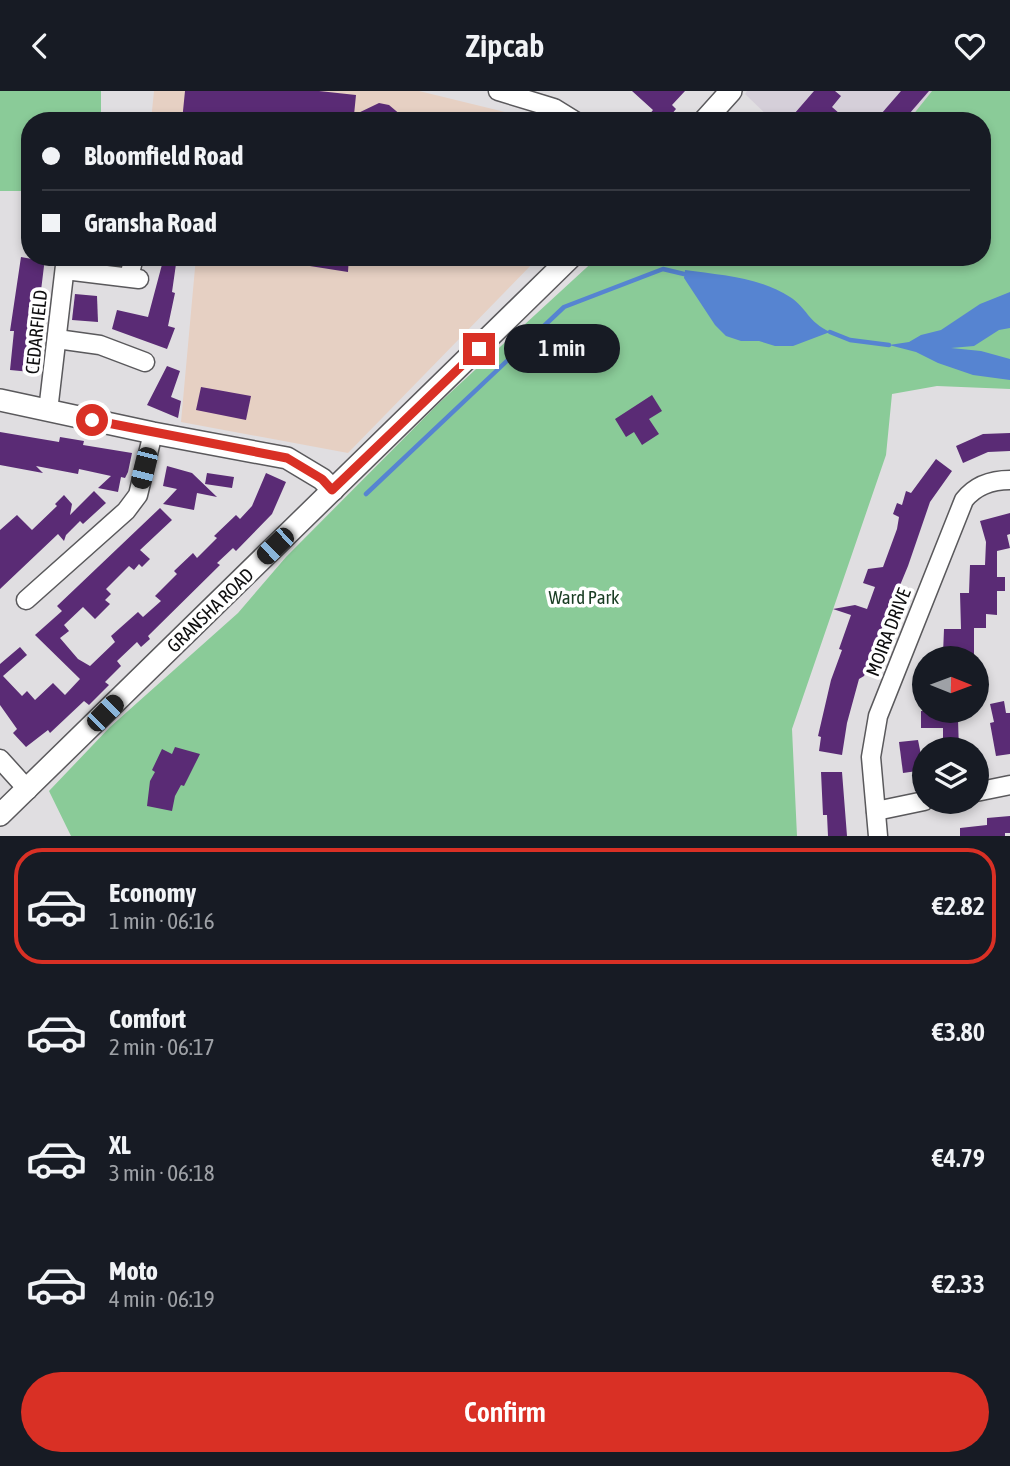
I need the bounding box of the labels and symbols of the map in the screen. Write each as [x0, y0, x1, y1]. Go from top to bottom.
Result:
street label: CEDARFIELD [21, 289, 51, 375]
callout: 1 min [504, 324, 619, 373]
route end [463, 333, 495, 365]
route start [76, 404, 108, 436]
car [129, 445, 160, 491]
car [253, 524, 298, 568]
street label: GRANSHA ROAD [162, 563, 258, 657]
street label: MOIRA DRIVE [861, 585, 915, 679]
park label: Ward Park [549, 586, 620, 608]
north arrow [912, 646, 989, 723]
car [83, 691, 128, 735]

